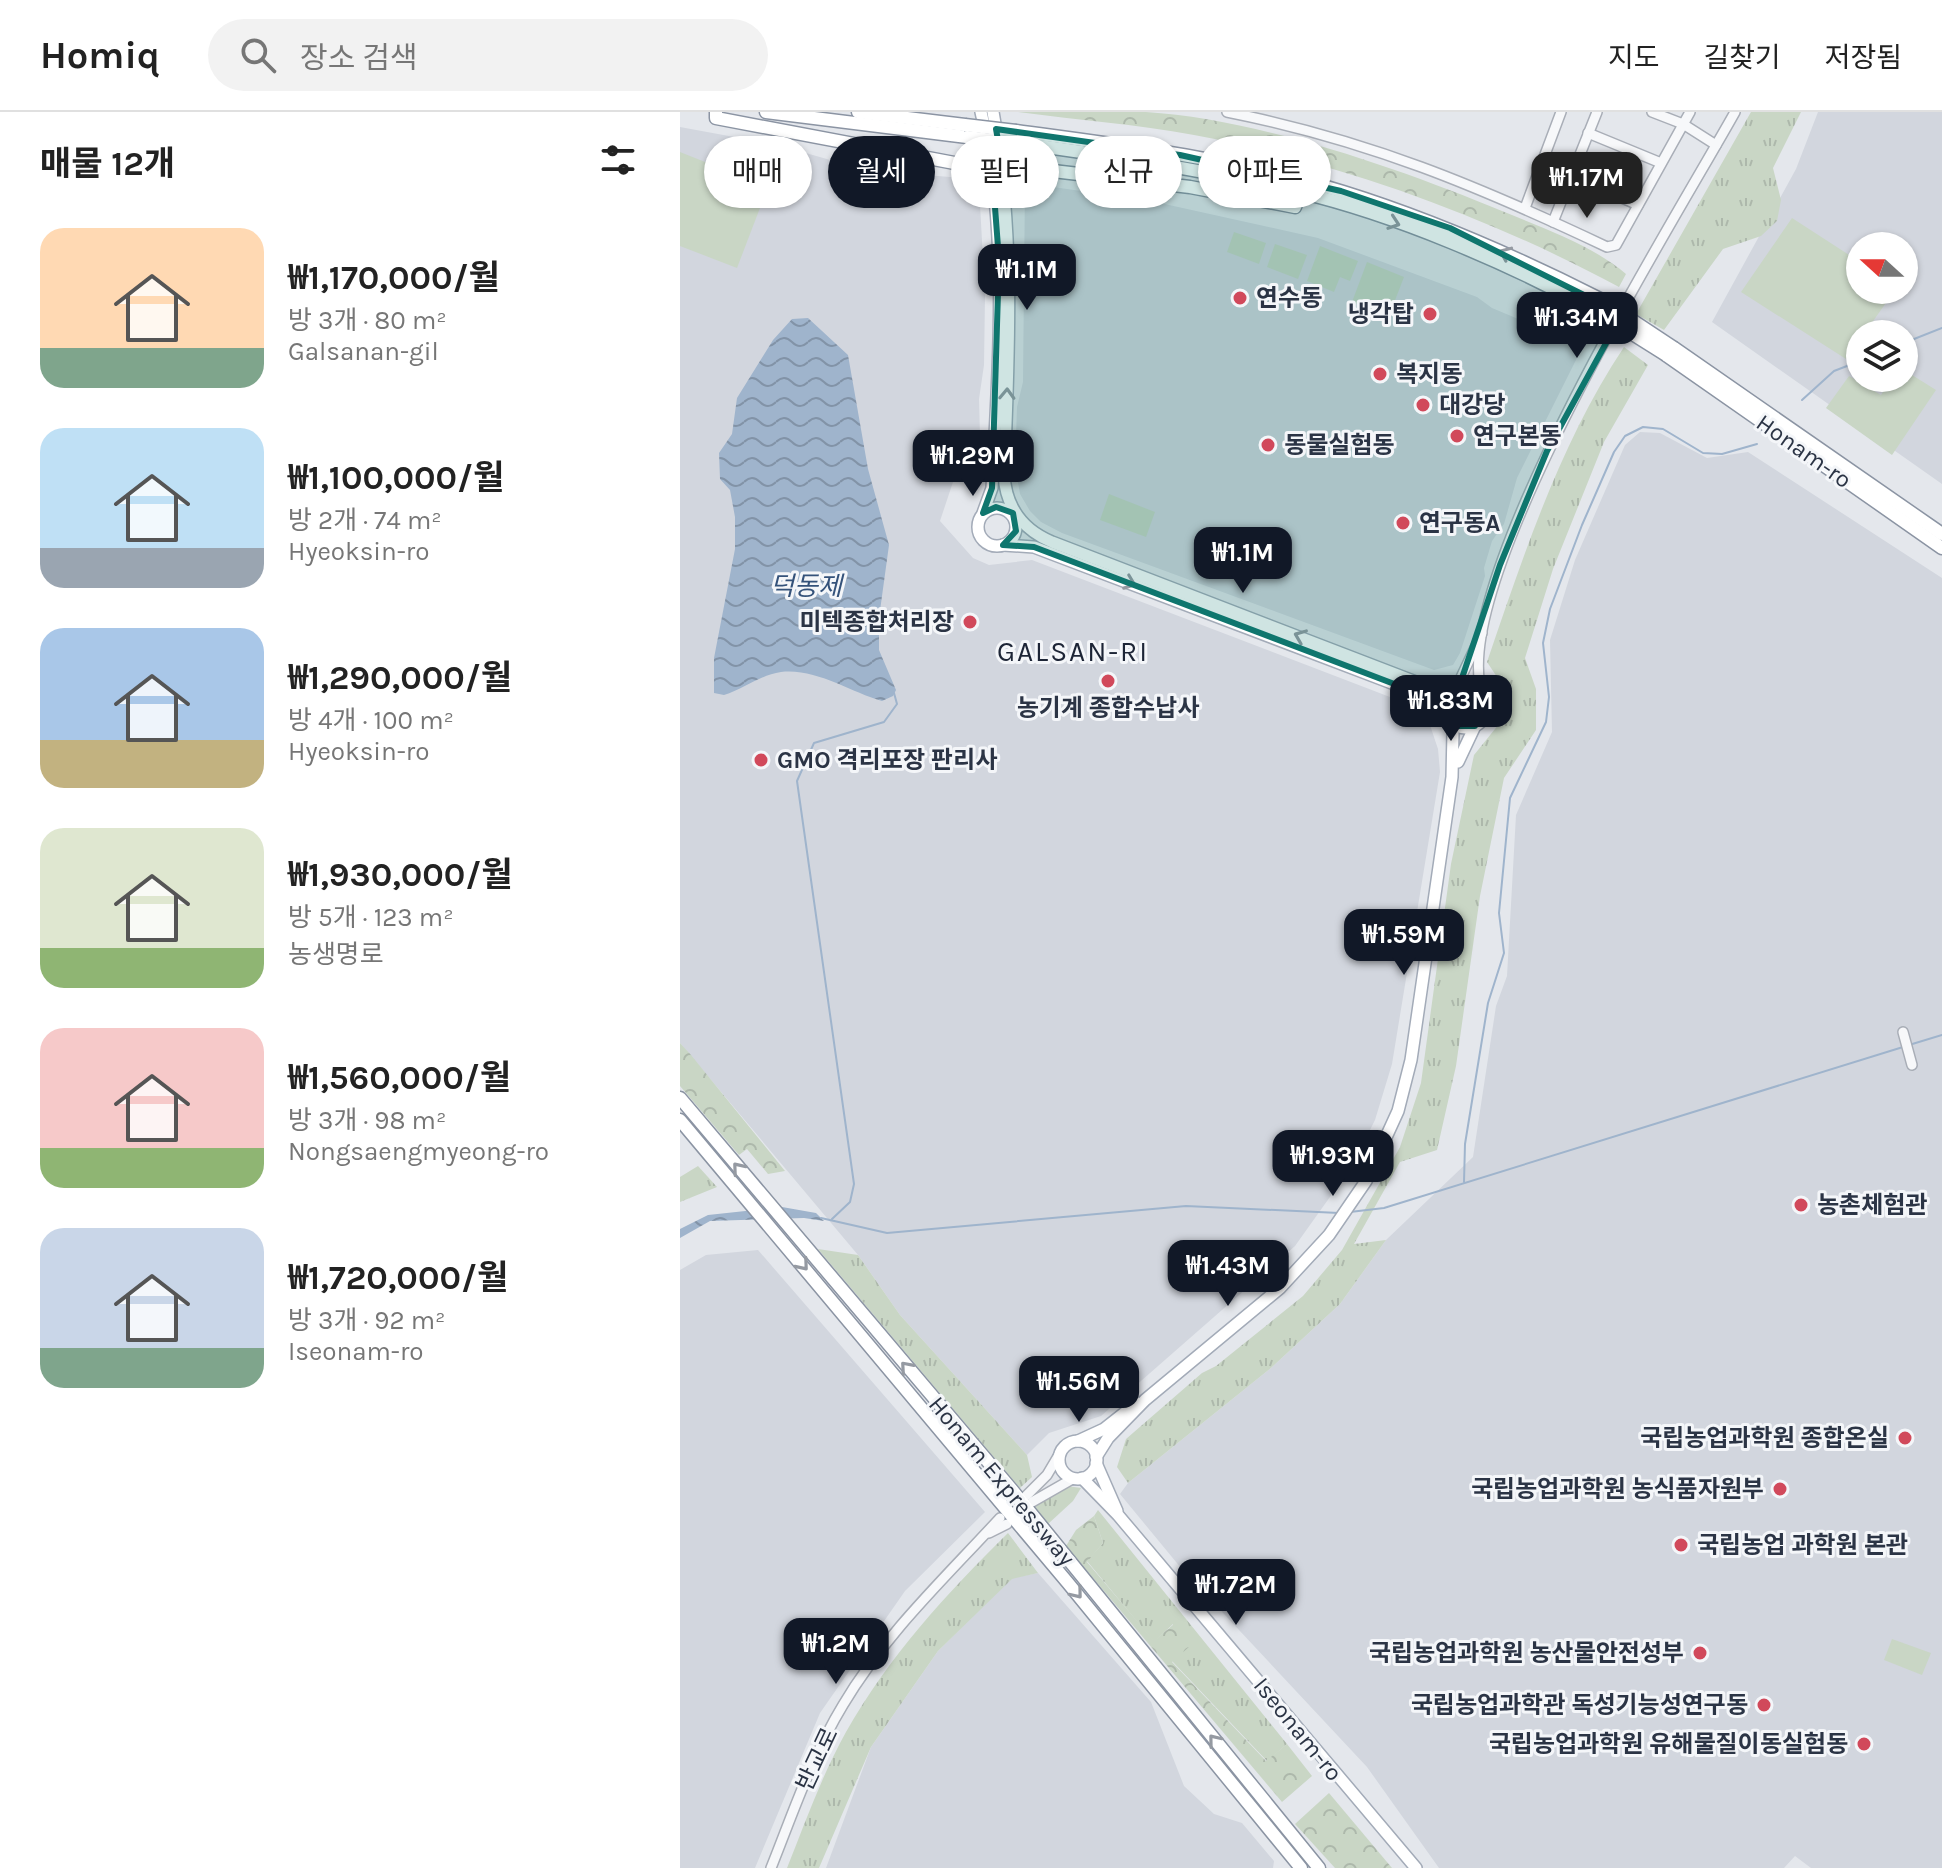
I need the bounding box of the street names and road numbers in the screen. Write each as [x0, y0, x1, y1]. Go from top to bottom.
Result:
street label: Honam-ro [1751, 408, 1857, 494]
street label: Honam Expressway [923, 1390, 1081, 1572]
street label: Iseonam-ro [1248, 1672, 1348, 1786]
street label: 반교로 [790, 1723, 844, 1795]

